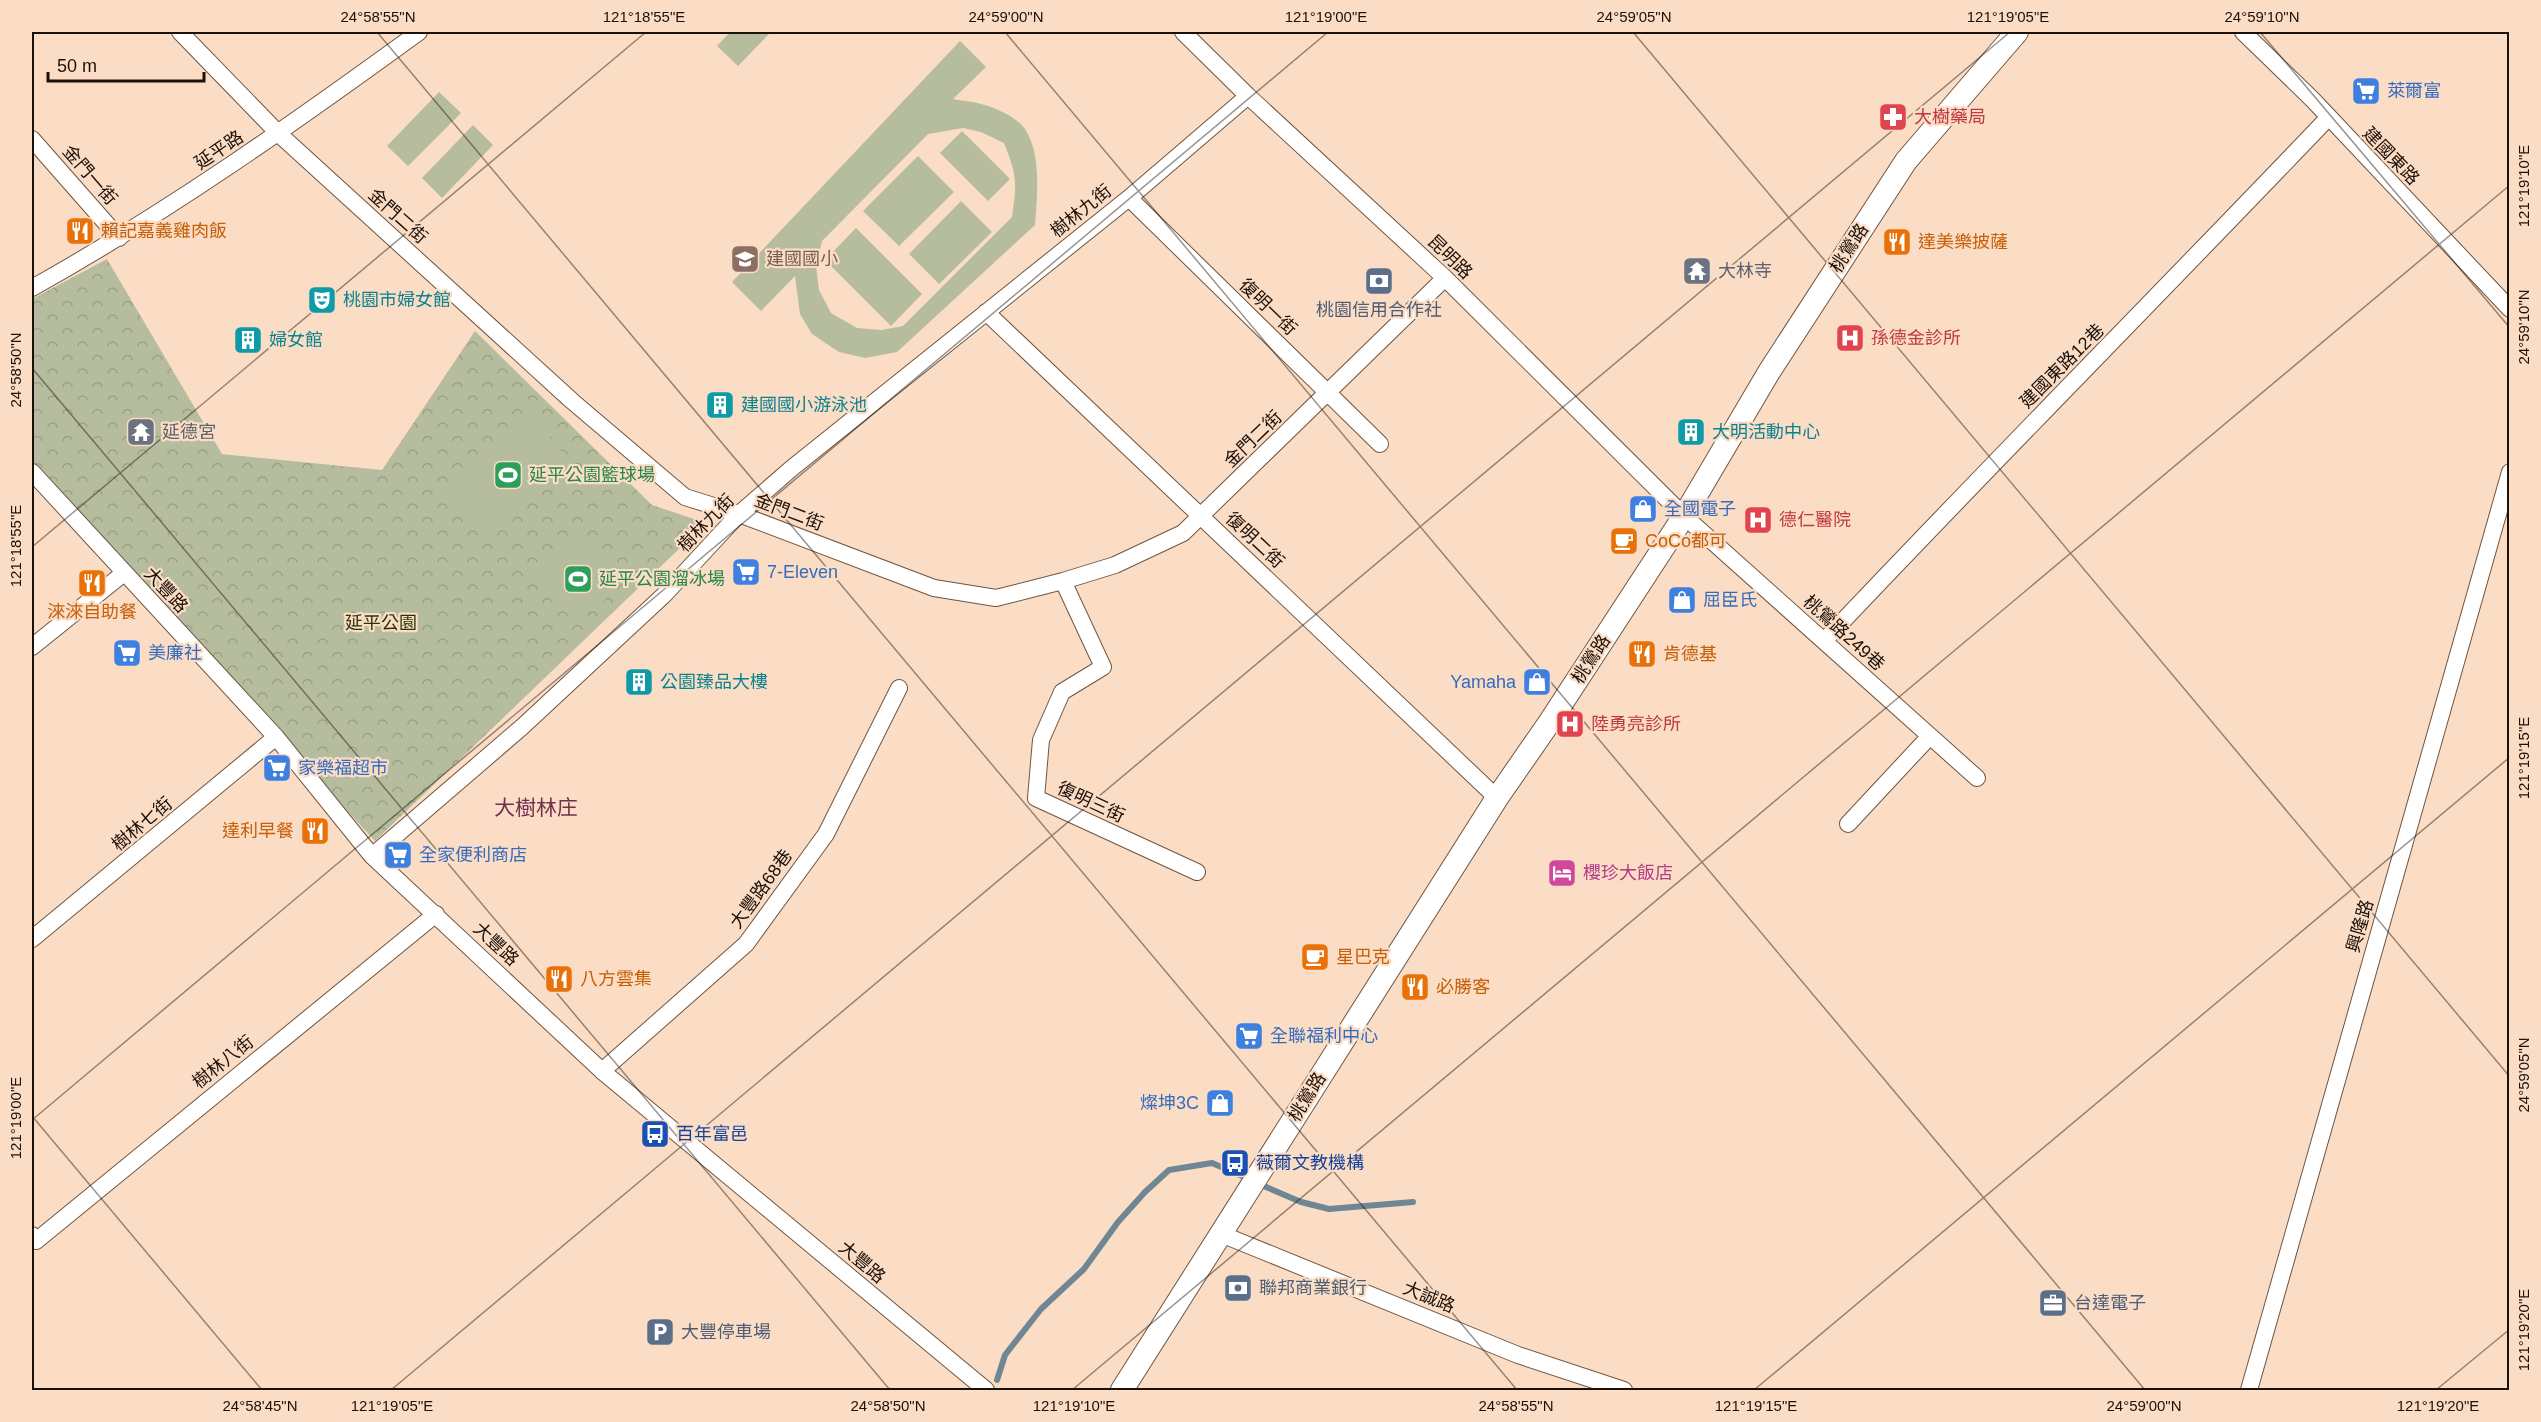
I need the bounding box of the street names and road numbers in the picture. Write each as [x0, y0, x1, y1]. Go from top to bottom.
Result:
street label: 建國東路 [2359, 123, 2423, 189]
street label: 延平路 [191, 127, 247, 173]
street label: 金門一街 [59, 141, 121, 209]
street label: 樹林九街 [1047, 181, 1115, 241]
street label: 金門二街 [365, 184, 431, 248]
street label: 桃鶯路 [1826, 220, 1872, 276]
street label: 昆明路 [1424, 231, 1476, 283]
street label: 復明一街 [1235, 275, 1301, 339]
street label: 建國東路12巷 [2016, 320, 2108, 412]
street label: 金門二街 [1220, 407, 1286, 471]
street label: 樹林九街 [674, 490, 738, 556]
street label: 金門二街 [752, 490, 826, 534]
street label: 復明二街 [1222, 508, 1288, 572]
street label: 大豐路 [140, 563, 192, 617]
street label: 桃鶯路249巷 [1799, 591, 1889, 675]
street label: 桃鶯路 [1568, 631, 1614, 687]
street label: 復明三街 [1054, 778, 1128, 826]
street label: 樹林七街 [108, 793, 176, 855]
street label: 大豐路68巷 [726, 846, 796, 932]
street label: 興隆路 [2343, 897, 2377, 955]
street label: 大豐路 [469, 918, 523, 970]
street label: 樹林八街 [189, 1032, 257, 1092]
street label: 桃鶯路 [1284, 1069, 1330, 1125]
street label: 大豐路 [835, 1237, 889, 1287]
street label: 大誠路 [1400, 1278, 1458, 1316]

